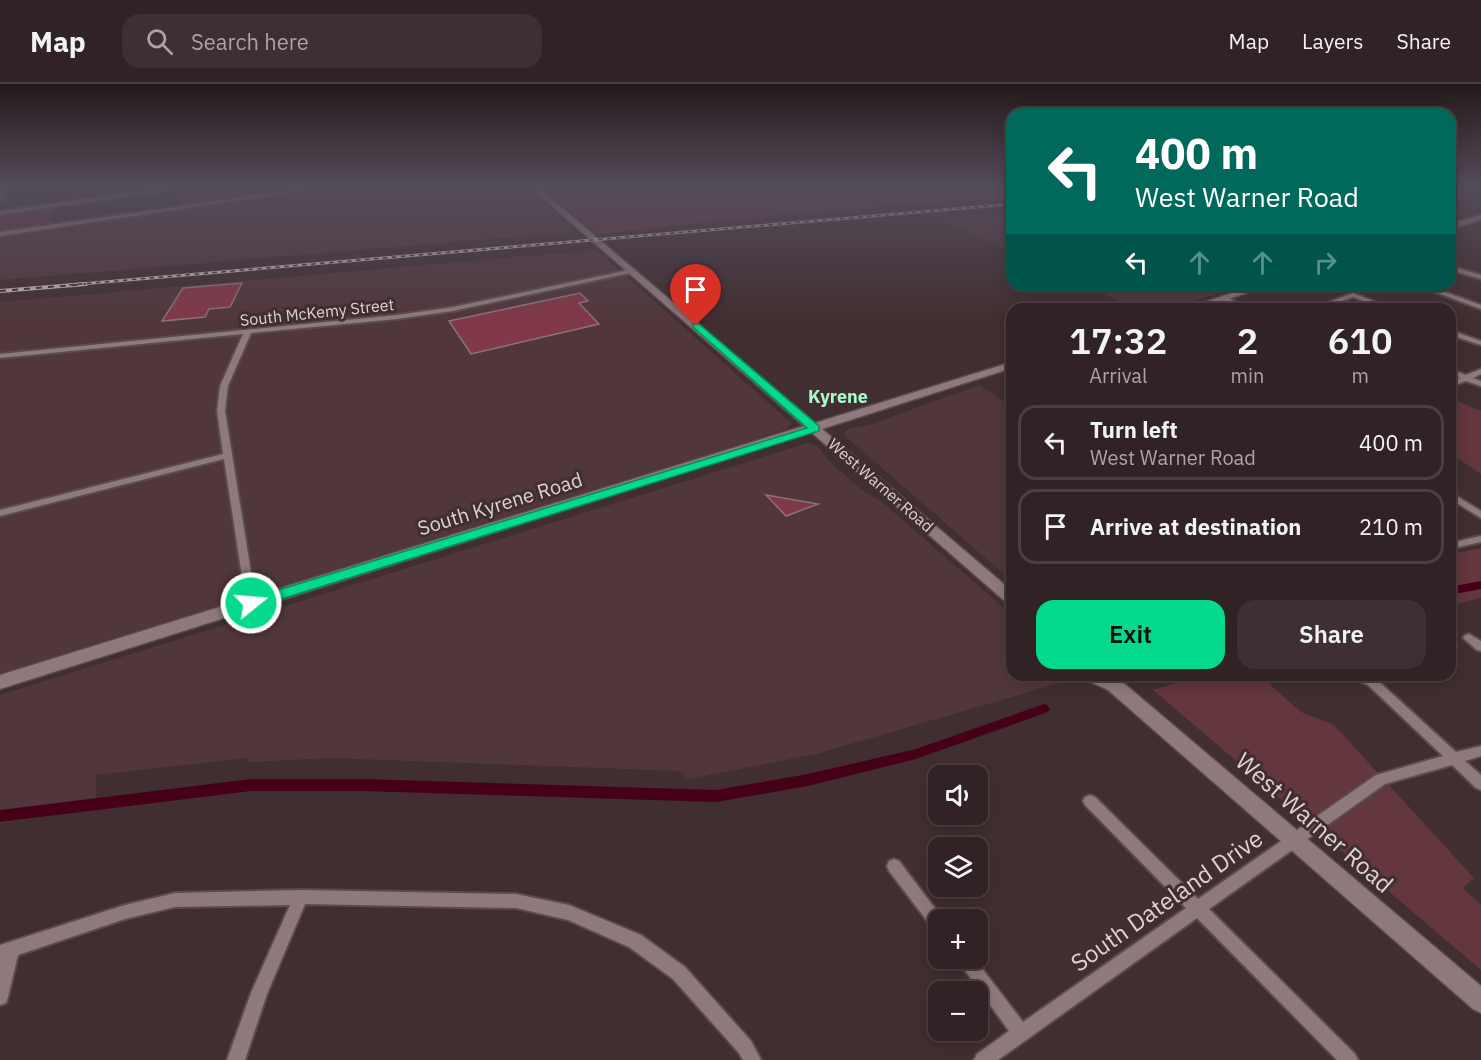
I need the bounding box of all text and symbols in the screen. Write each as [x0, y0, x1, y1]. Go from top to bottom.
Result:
search box [122, 14, 542, 68]
text: Map [30, 23, 86, 60]
icon: search [143, 25, 176, 58]
text: Search here [191, 27, 309, 56]
text: Map [1229, 27, 1269, 55]
text: Layers [1302, 27, 1364, 55]
text: Share [1397, 27, 1451, 55]
text: 400 m [1135, 126, 1258, 181]
icon: left [1036, 132, 1114, 210]
text: West Warner Road [1135, 179, 1359, 214]
icon: left [1120, 246, 1153, 279]
icon: ahead [1183, 246, 1216, 279]
icon: ahead [1246, 246, 1279, 279]
icon: right [1309, 246, 1342, 279]
pin [670, 264, 721, 326]
icon: arrive [679, 273, 712, 306]
street label: South McKemy Street [239, 294, 395, 330]
text: 17:32 [1069, 317, 1167, 364]
text: 2 [1237, 317, 1258, 364]
text: 610 [1328, 317, 1393, 364]
text: Arrival [1089, 362, 1147, 389]
text: min [1231, 362, 1264, 389]
text: m [1351, 362, 1369, 389]
district label: Kyrene [808, 385, 868, 408]
text: Turn left [1090, 415, 1178, 444]
icon: left [1039, 426, 1072, 459]
text: 400 m [1359, 428, 1423, 457]
street label: West Warner Road [824, 434, 938, 536]
text: West Warner Road [1090, 444, 1256, 471]
street label: South Kyrene Road [414, 466, 586, 541]
icon: arrive [1039, 510, 1072, 543]
text: Arrive at destination [1090, 512, 1301, 541]
text: 210 m [1359, 512, 1423, 541]
position arrow [219, 571, 283, 635]
button: Exit [1036, 600, 1225, 669]
button: Share [1237, 600, 1426, 669]
street label: West Warner Road [1229, 745, 1400, 900]
map controls [928, 765, 988, 1041]
button: sound [928, 765, 988, 825]
street label: South Dateland Drive [1064, 822, 1269, 979]
button: layers [928, 837, 988, 897]
button: + [928, 909, 988, 969]
button: − [928, 981, 988, 1041]

